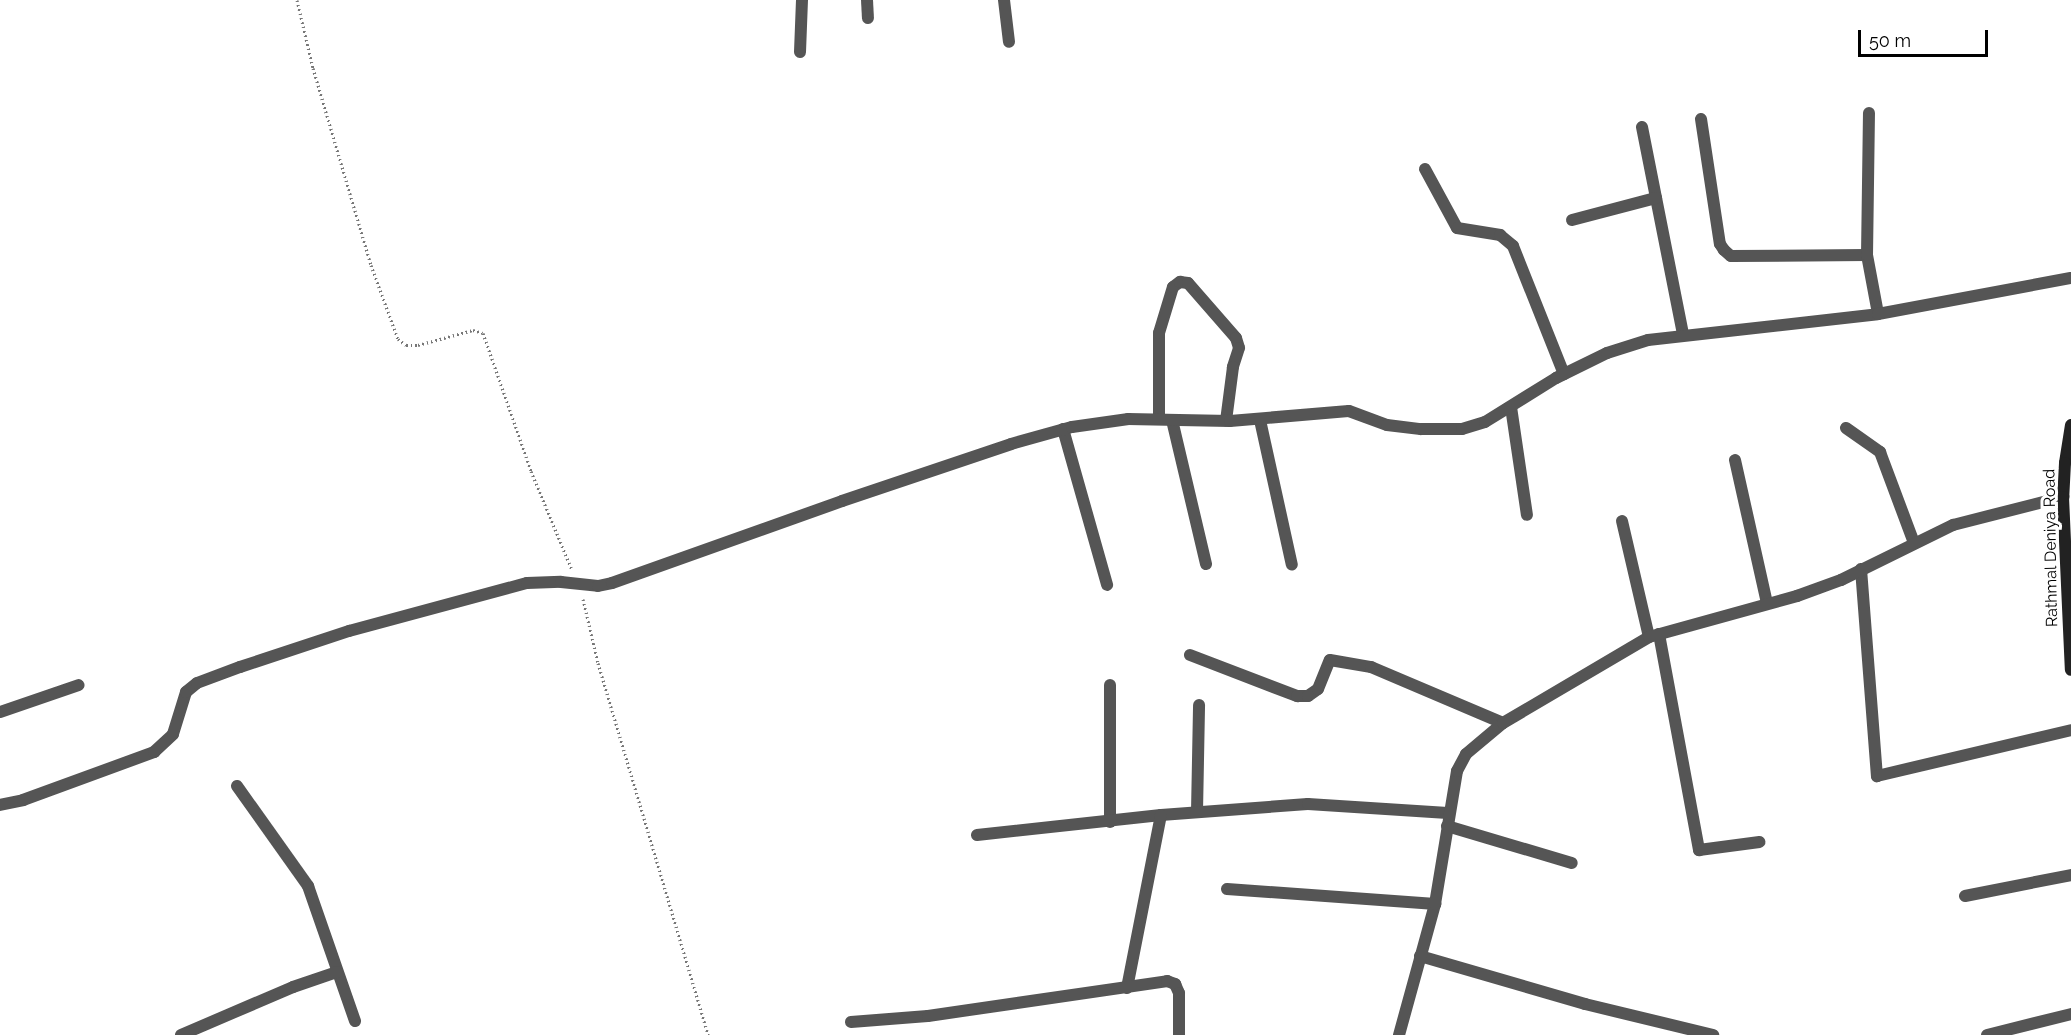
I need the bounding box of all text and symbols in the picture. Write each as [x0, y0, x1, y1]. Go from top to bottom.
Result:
scale bar [1861, 18, 1992, 56]
text: 50 m [1869, 30, 1911, 51]
street label: Rathmal Deniya Road [2040, 468, 2062, 628]

